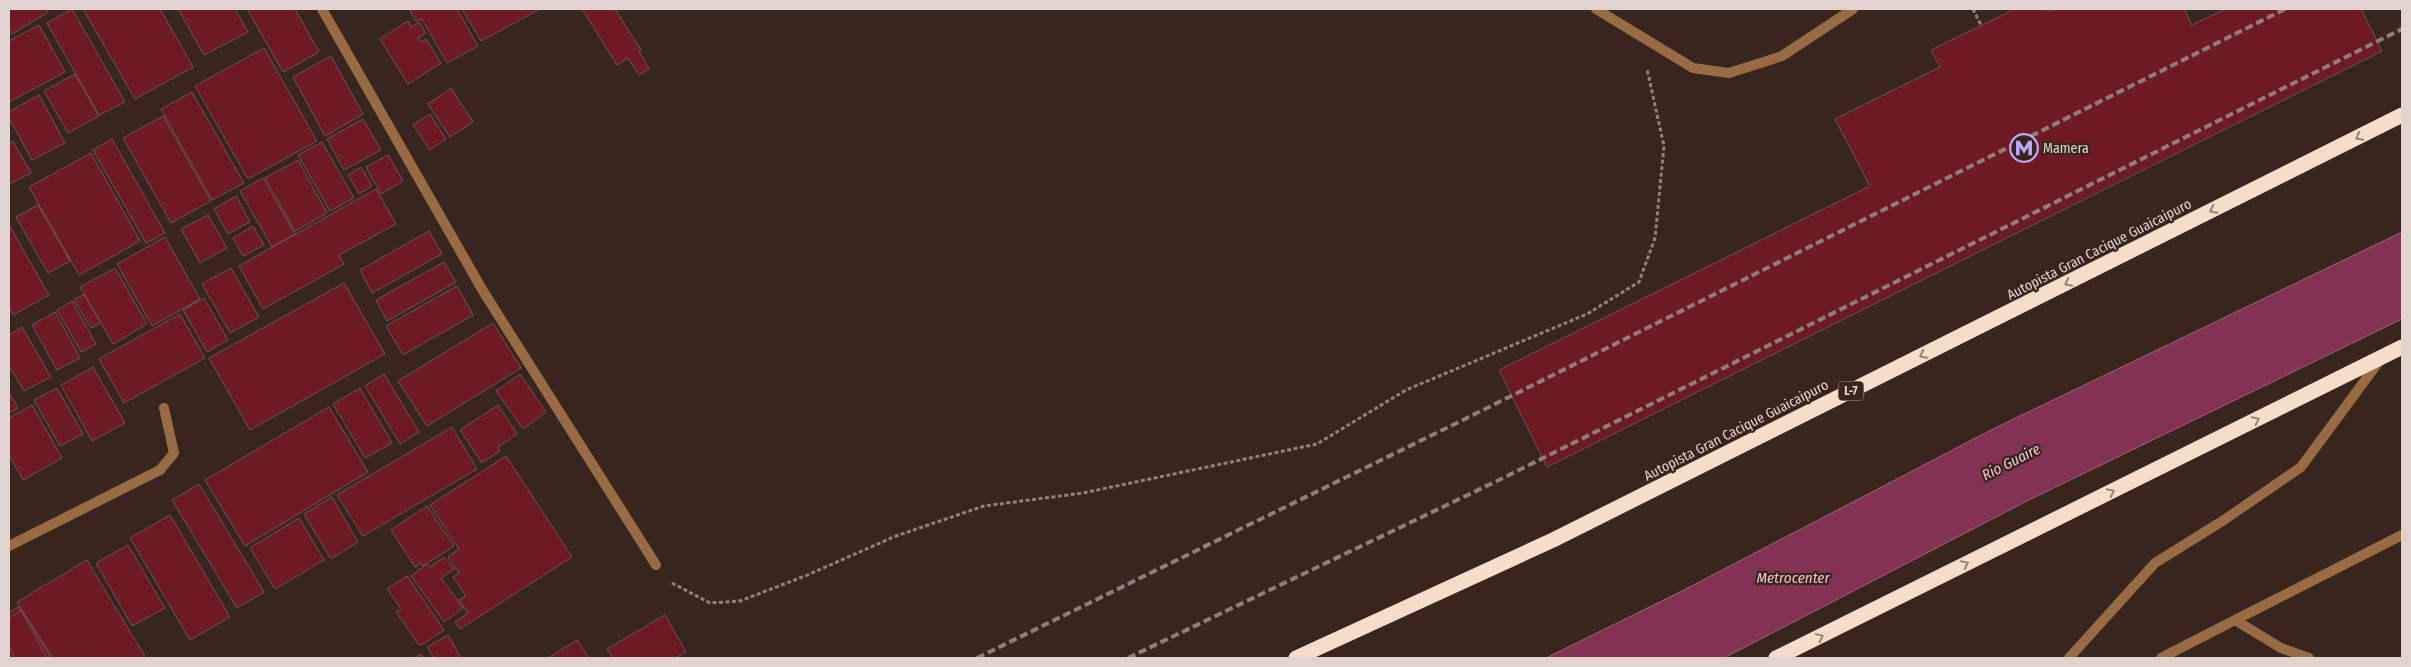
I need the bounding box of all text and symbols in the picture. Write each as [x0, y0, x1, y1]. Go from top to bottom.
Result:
one-way arrow [2355, 131, 2364, 141]
metro station icon: Mamera [2009, 133, 2039, 163]
place label: Mamera [2043, 140, 2089, 157]
street label: Autopista Gran Cacique Guaicaipuro [2004, 195, 2194, 304]
one-way arrow [2210, 204, 2219, 214]
one-way arrow [2064, 277, 2073, 287]
one-way arrow [1919, 349, 1928, 359]
street label: Autopista Gran Cacique Guaicaipuro [1641, 376, 1831, 485]
road number: L-7 [1838, 382, 1864, 401]
one-way arrow [2251, 416, 2260, 426]
water label: Río Guaire [1979, 440, 2043, 484]
one-way arrow [2106, 488, 2115, 498]
one-way arrow [1960, 560, 1969, 570]
water label: Metrocenter [1756, 569, 1830, 587]
one-way arrow [1815, 632, 1824, 643]

